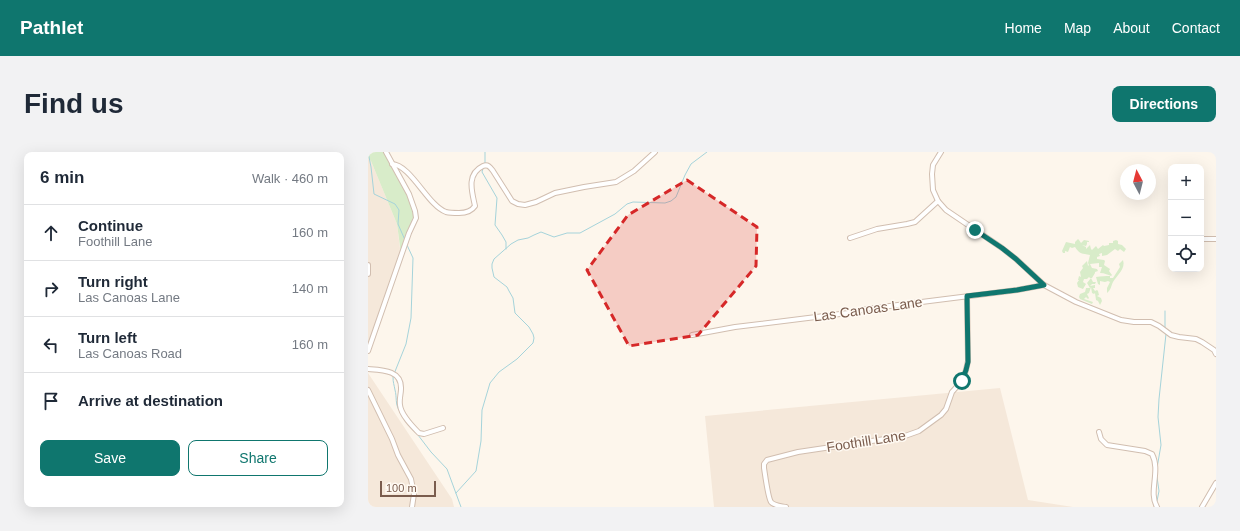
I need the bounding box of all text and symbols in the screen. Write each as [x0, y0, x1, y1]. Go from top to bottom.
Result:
text: Pathlet [20, 17, 83, 38]
text: Home [1005, 20, 1042, 36]
text: Map [1064, 20, 1091, 36]
text: About [1113, 20, 1150, 36]
text: Contact [1172, 20, 1220, 36]
button: Directions [1112, 86, 1216, 122]
text: Find us [24, 88, 124, 119]
north arrow [1120, 164, 1156, 200]
map controls [1168, 164, 1204, 272]
button: + [1168, 164, 1204, 200]
text: 6 min [40, 168, 84, 187]
text: Walk · 460 m [252, 171, 328, 186]
button: − [1168, 200, 1204, 236]
text: Continue [78, 217, 143, 234]
route end [966, 221, 984, 239]
icon: ahead [40, 222, 62, 244]
text: 160 m [292, 225, 328, 240]
text: Foothill Lane [78, 234, 152, 249]
button: locate [1168, 236, 1204, 272]
text: Turn right [78, 273, 148, 290]
icon: right [40, 278, 62, 300]
text: 140 m [292, 281, 328, 296]
text: Las Canoas Lane [78, 290, 180, 305]
street label: Las Canoas Lane [813, 293, 924, 325]
text: Turn left [78, 329, 137, 346]
icon: left [40, 334, 62, 356]
text: 160 m [292, 337, 328, 352]
text: Las Canoas Road [78, 346, 182, 361]
route start [953, 372, 971, 390]
icon: arrive [40, 390, 62, 412]
text: Arrive at destination [78, 392, 223, 409]
street label: Foothill Lane [825, 427, 907, 455]
button: Save [40, 440, 180, 476]
button: Share [188, 440, 328, 476]
scale bar [380, 479, 436, 498]
text: 100 m [386, 482, 417, 494]

